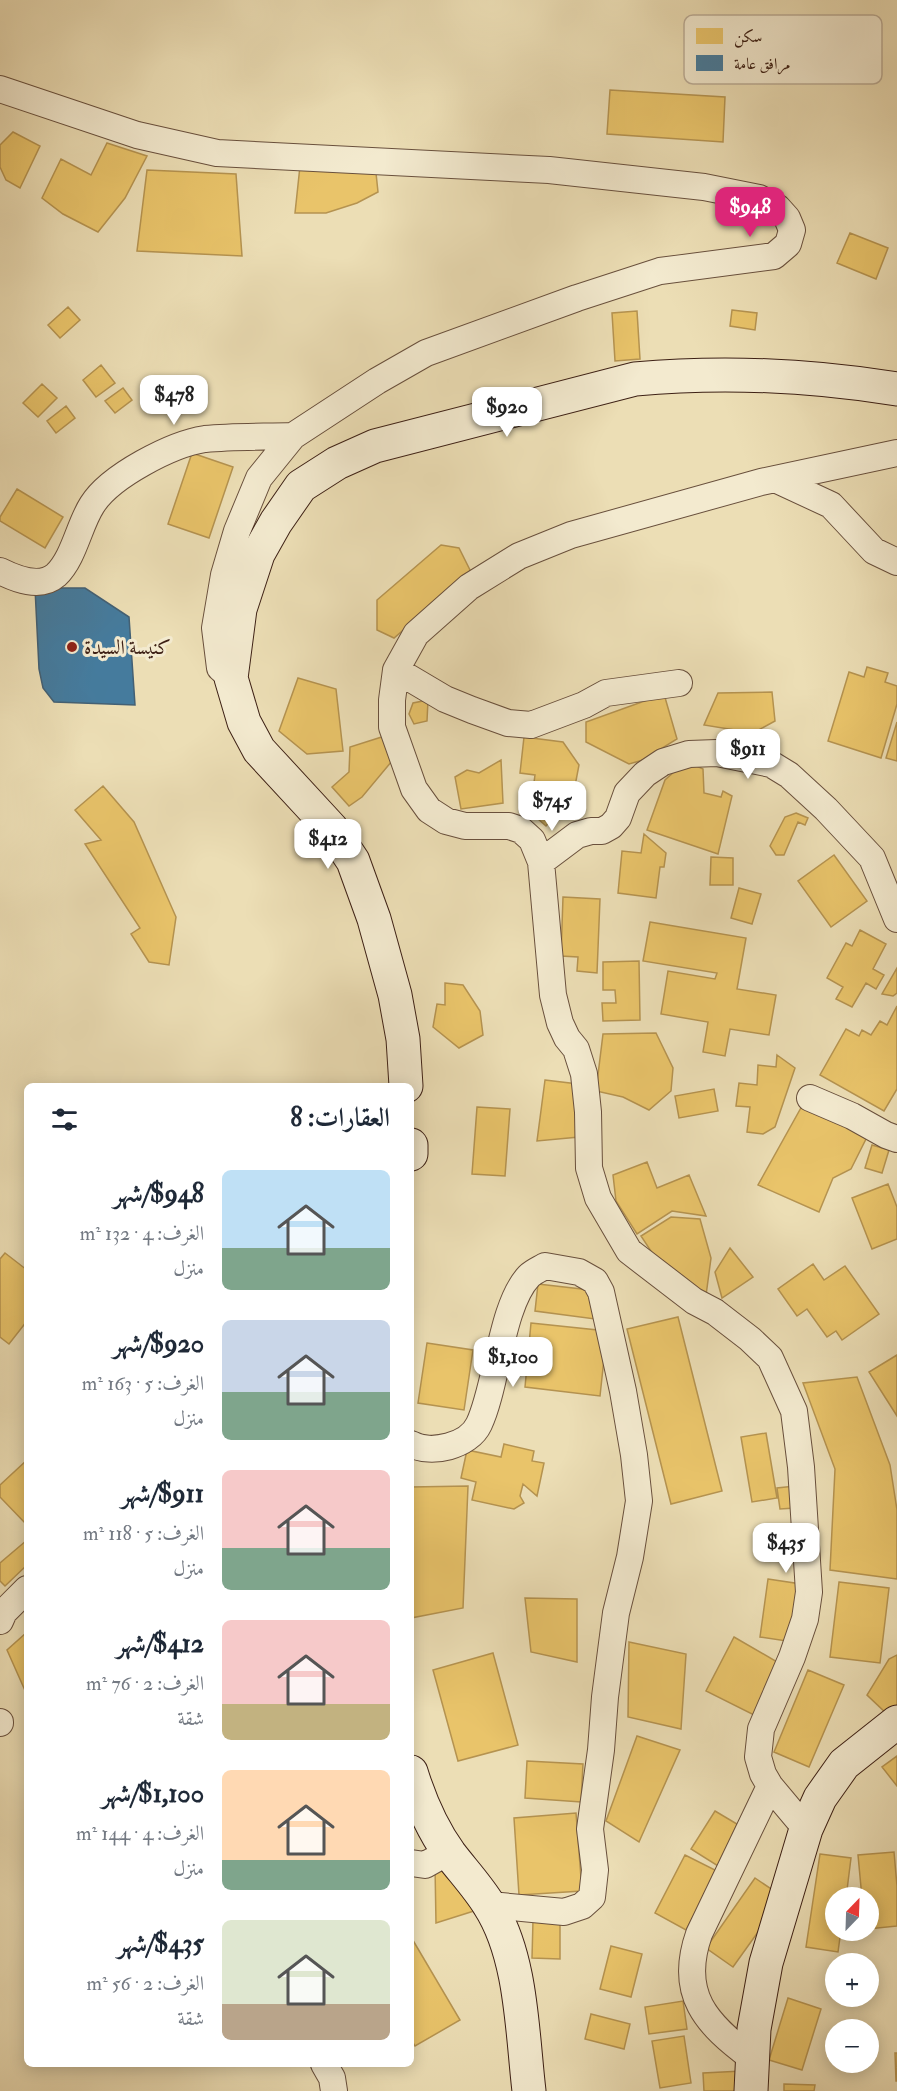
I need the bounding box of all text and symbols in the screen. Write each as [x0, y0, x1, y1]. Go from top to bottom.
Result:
legend [684, 15, 882, 84]
text: سكن [734, 27, 762, 48]
text: مرافق عامة [734, 54, 791, 75]
pin: $948 [714, 187, 786, 238]
text: $948 [729, 194, 771, 219]
pin: $478 [138, 375, 210, 426]
text: $478 [154, 382, 194, 407]
pin: $920 [471, 387, 543, 438]
text: $920 [486, 394, 528, 419]
place label: كنيسة السيدة [84, 635, 171, 660]
marker: كنيسة السيدة [65, 640, 79, 654]
pin: $911 [712, 729, 784, 780]
text: $911 [730, 736, 766, 761]
pin: $745 [516, 781, 588, 832]
text: $745 [532, 788, 572, 813]
pin: $412 [292, 819, 364, 870]
text: $412 [308, 826, 348, 851]
text: العقارات: 8 [290, 1102, 390, 1134]
icon: filters [48, 1103, 81, 1136]
text: $948/شهر [113, 1178, 204, 1210]
icon: home [270, 1194, 342, 1266]
text: الغرف: 4 · 132 m² [80, 1221, 204, 1246]
text: منزل [173, 1256, 204, 1281]
text: $920/شهر [113, 1328, 204, 1360]
pin: $1,100 [464, 1337, 562, 1388]
icon: home [270, 1344, 342, 1416]
text: $1,100 [488, 1344, 538, 1369]
text: الغرف: 5 · 163 m² [82, 1371, 204, 1396]
text: منزل [173, 1406, 204, 1431]
text: $911/شهر [121, 1478, 204, 1510]
icon: home [270, 1494, 342, 1566]
text: الغرف: 5 · 118 m² [83, 1521, 204, 1546]
pin: $435 [750, 1523, 822, 1574]
text: $435 [767, 1530, 805, 1555]
text: منزل [173, 1556, 204, 1581]
text: $412/شهر [116, 1628, 204, 1660]
icon: home [270, 1644, 342, 1716]
text: الغرف: 2 · 76 m² [86, 1671, 204, 1696]
text: شقة [178, 1706, 204, 1731]
text: $1,100/شهر [101, 1778, 204, 1810]
icon: home [270, 1794, 342, 1866]
text: الغرف: 4 · 144 m² [76, 1821, 204, 1846]
text: منزل [173, 1856, 204, 1881]
north arrow [825, 1887, 879, 1941]
map controls [825, 1887, 879, 2073]
text: $435/شهر [117, 1928, 204, 1960]
icon: home [270, 1944, 342, 2016]
button: + [825, 1953, 879, 2007]
text: الغرف: 2 · 56 m² [86, 1971, 204, 1996]
text: شقة [178, 2006, 204, 2031]
button: − [825, 2019, 879, 2073]

